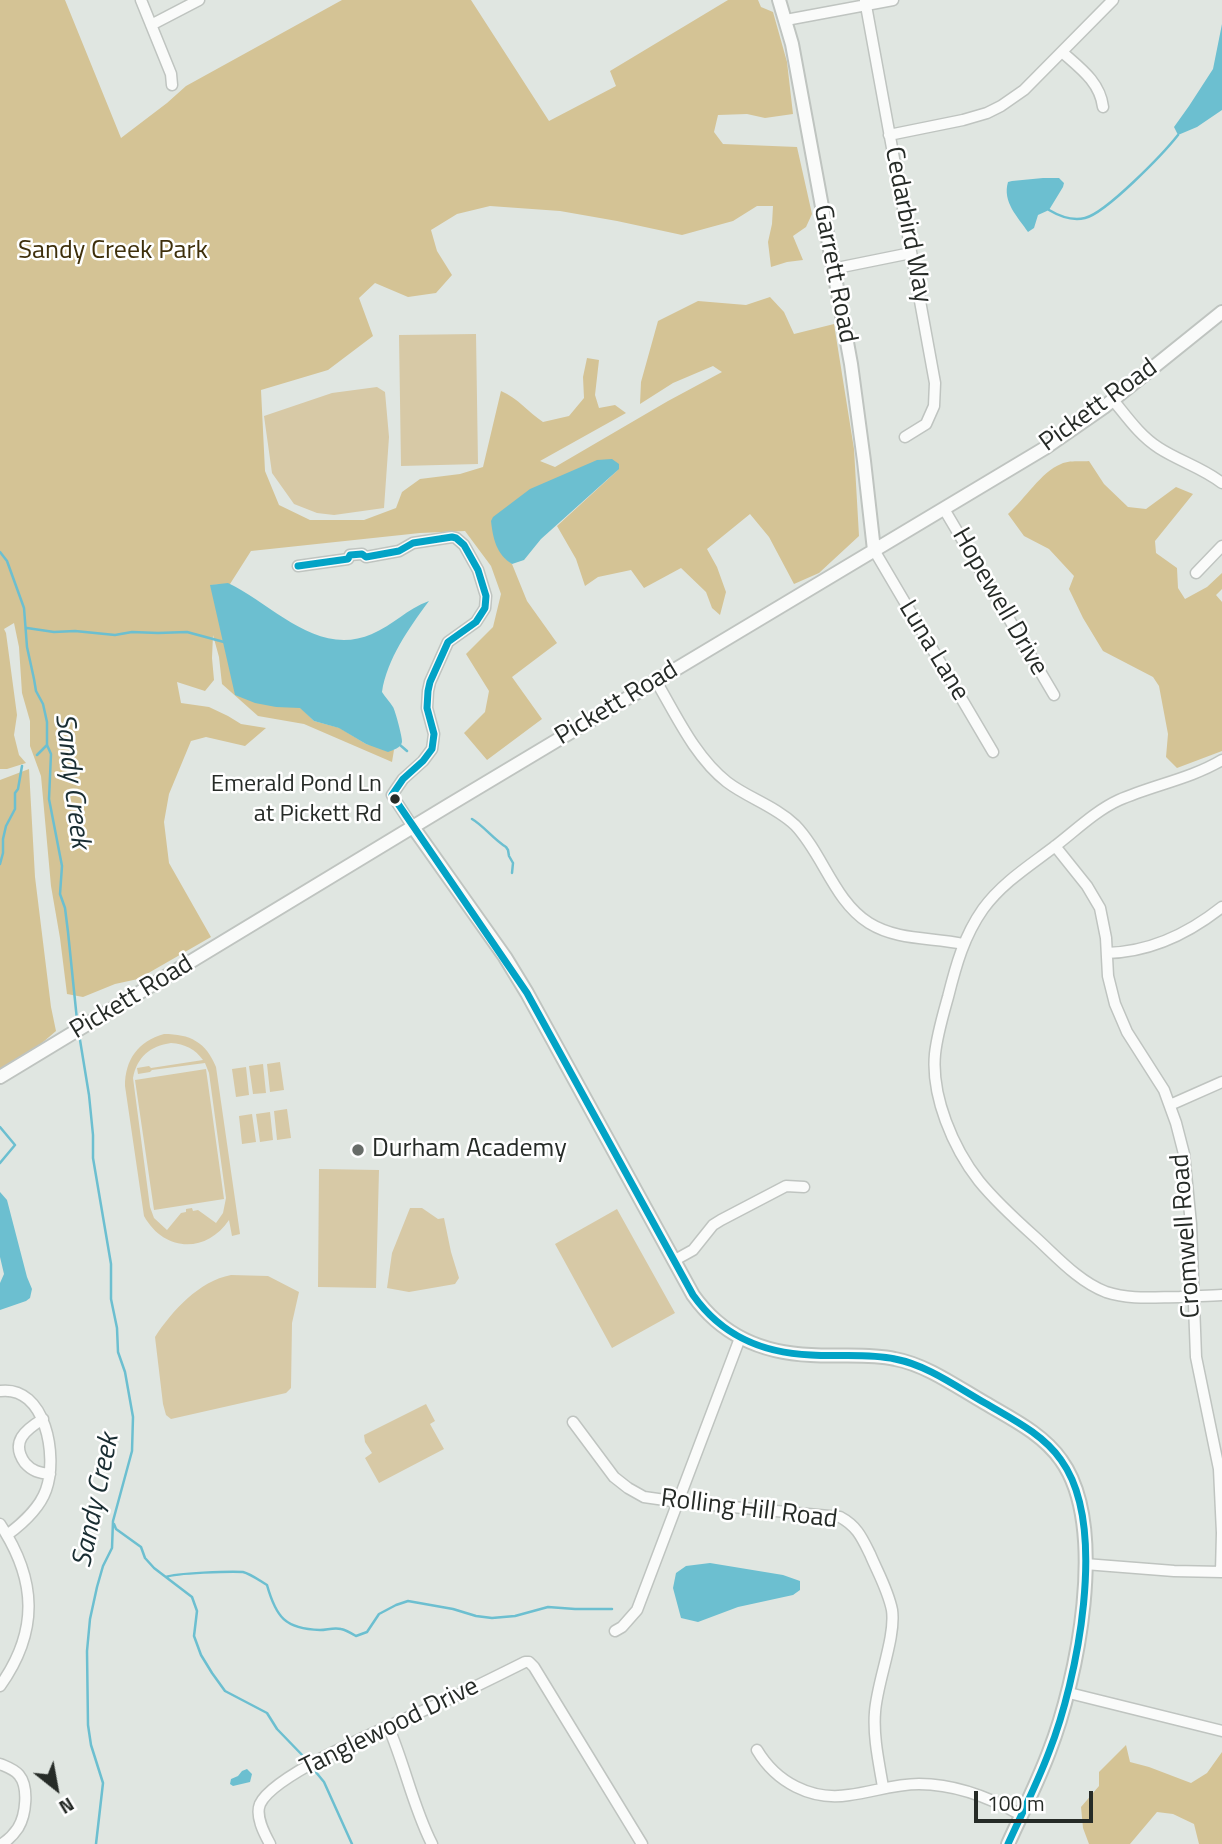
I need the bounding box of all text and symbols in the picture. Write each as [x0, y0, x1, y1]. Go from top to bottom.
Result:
street label: Cedarbird Way [877, 144, 937, 306]
street label: Garrett Road [805, 202, 863, 346]
park label: Sandy Creek Park [18, 236, 208, 268]
street label: Pickett Road [1034, 353, 1164, 459]
street label: Hopewell Drive [944, 523, 1054, 681]
street label: Luna Lane [891, 595, 975, 707]
street label: Pickett Road [550, 655, 684, 753]
water label: Sandy Creek [46, 712, 96, 850]
place label: Emerald Pond Ln at Pickett Rd [211, 771, 382, 827]
marker: Emerald Pond Ln at Pickett Rd [388, 792, 402, 806]
street label: Pickett Road [65, 949, 199, 1047]
place label: Durham Academy [372, 1134, 567, 1166]
marker: Durham Academy [350, 1142, 366, 1158]
street label: Cromwell Road [1166, 1153, 1208, 1319]
water label: Sandy Creek [66, 1431, 128, 1571]
street label: Rolling Hill Road [659, 1484, 839, 1536]
street label: Tanglewood Drive [296, 1671, 484, 1785]
north arrow [21, 1753, 91, 1823]
scale bar [977, 1778, 1096, 1822]
text: 100 m [987, 1787, 1044, 1819]
text: N [54, 1791, 80, 1822]

